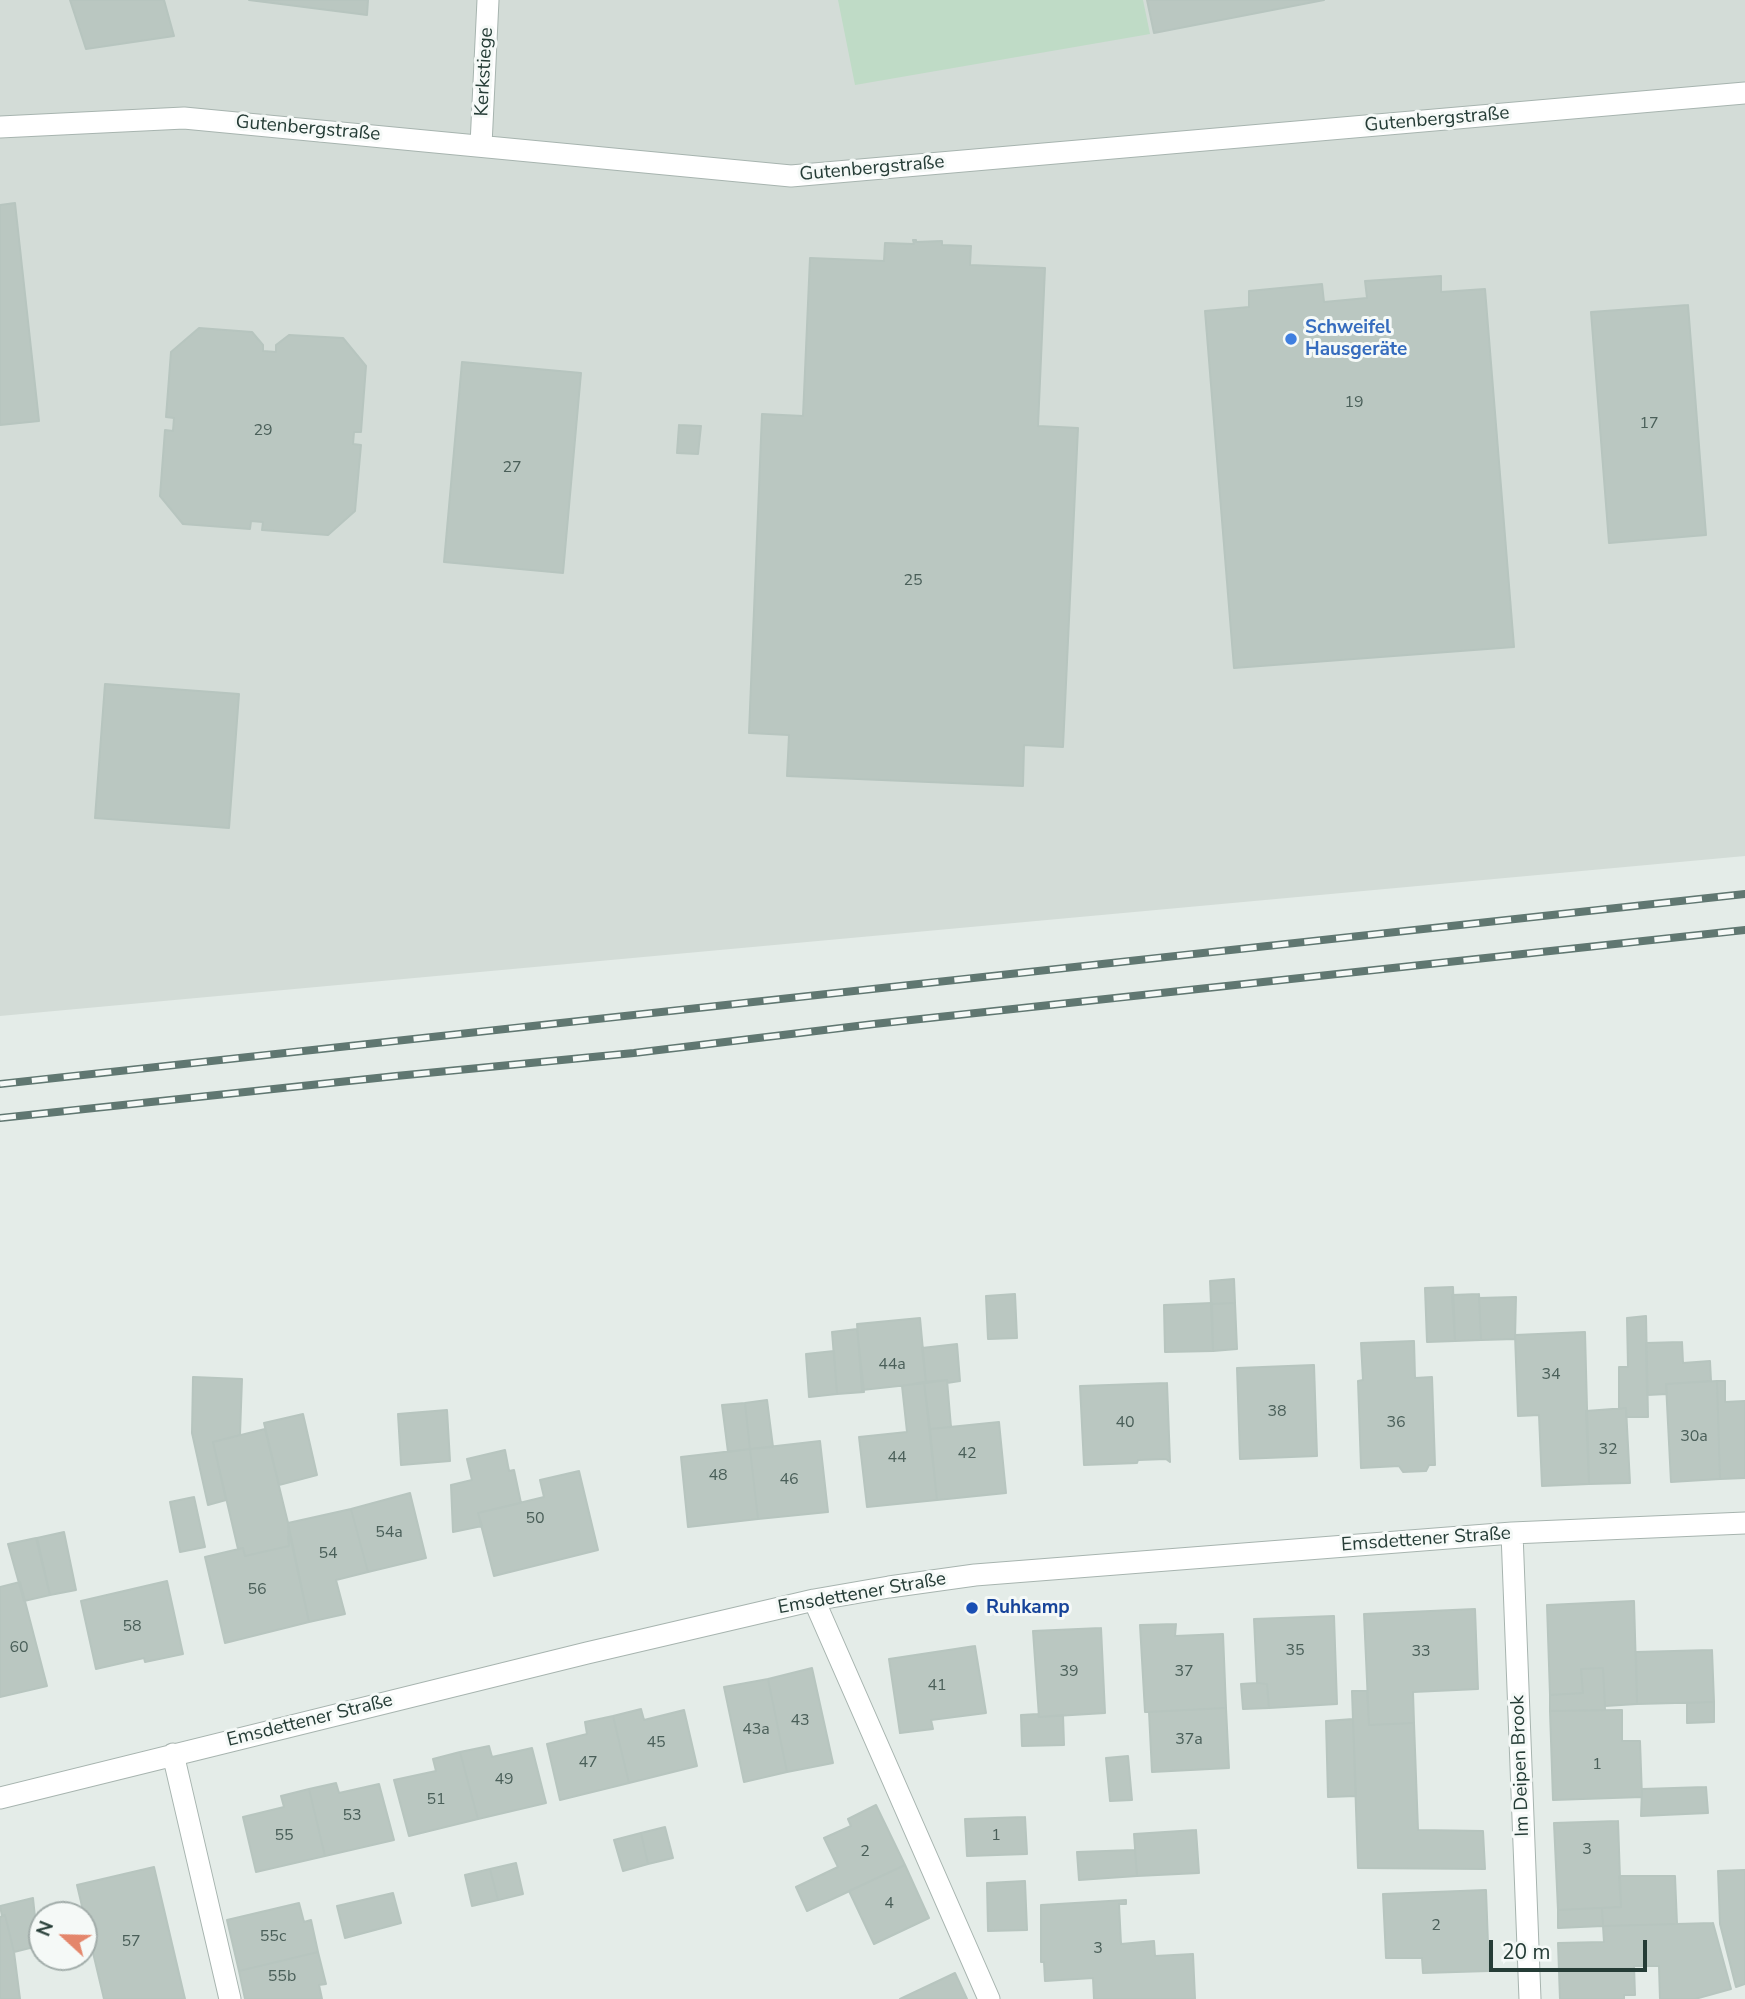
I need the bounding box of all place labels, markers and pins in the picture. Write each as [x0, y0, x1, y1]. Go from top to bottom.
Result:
place label: Schweifel Hausgeräte [1305, 317, 1407, 361]
marker: Schweifel Hausgeräte [1283, 331, 1299, 347]
place label: Ruhkamp [986, 1597, 1070, 1619]
marker: Ruhkamp [964, 1600, 980, 1616]

